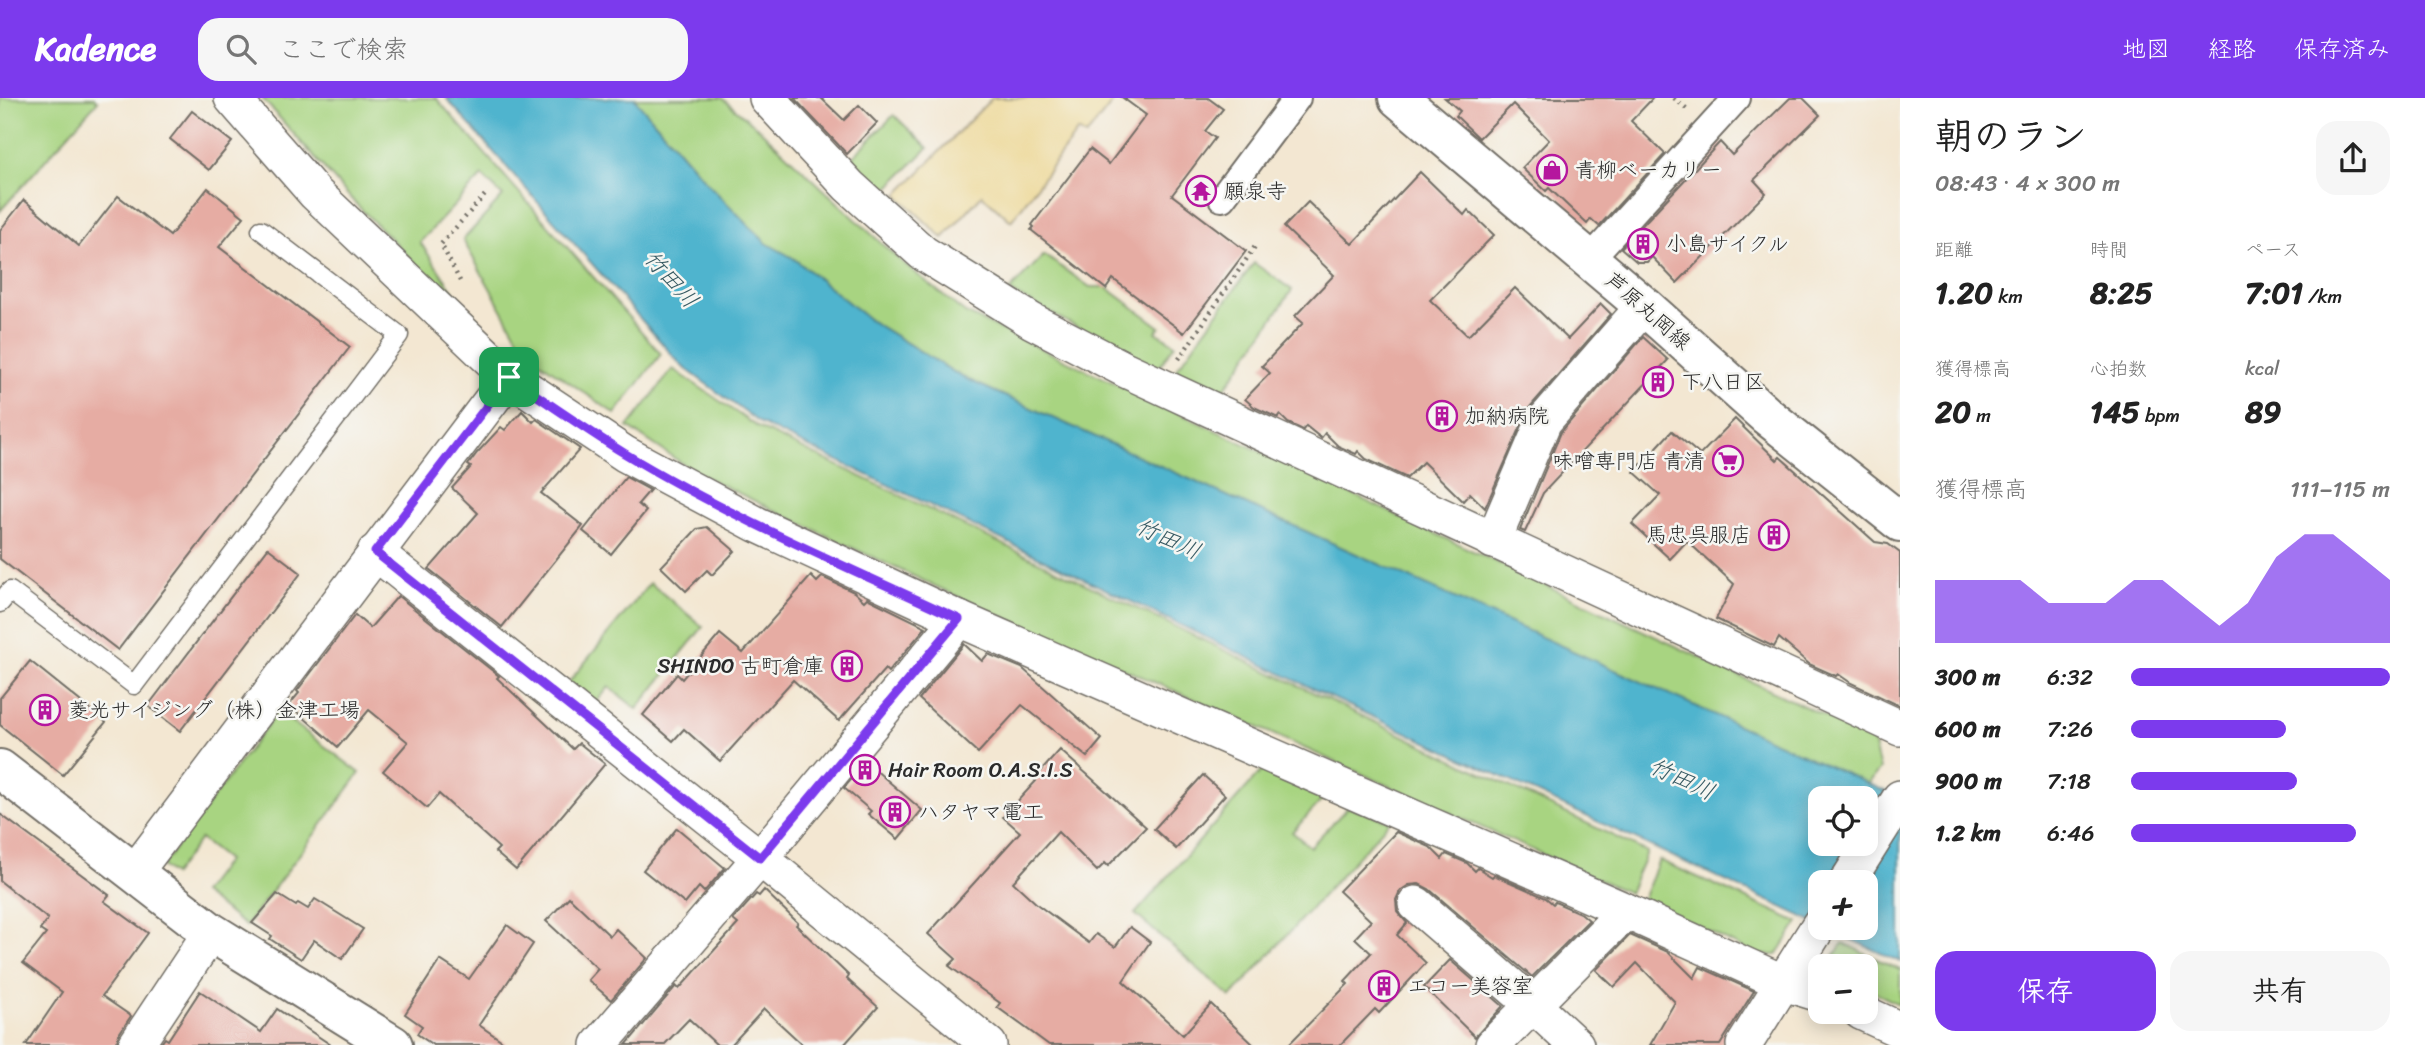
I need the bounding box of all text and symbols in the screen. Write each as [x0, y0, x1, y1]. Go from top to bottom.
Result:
search box [198, 18, 688, 81]
text: Kadence [35, 20, 156, 78]
text: ここで検索 [278, 26, 408, 72]
text: 地図 [2122, 28, 2170, 70]
text: 経路 [2208, 28, 2256, 70]
text: 保存済み [2294, 28, 2390, 70]
icon: search [222, 30, 260, 68]
text: 朝のラン [1935, 103, 2087, 170]
button: share [2316, 121, 2390, 195]
place label: 青柳ベーカリー [1575, 151, 1722, 189]
shop icon: 青柳ベーカリー [1535, 153, 1569, 187]
text: 08:43 · 4 × 300 m [1935, 163, 2120, 204]
place label: 願泉寺 [1224, 172, 1287, 210]
temple icon: 願泉寺 [1184, 174, 1218, 208]
place label: 小島サイクル [1666, 225, 1789, 263]
building icon: 小島サイクル [1626, 227, 1660, 261]
text: 距離 [1935, 233, 1973, 266]
text: 時間 [2090, 233, 2128, 266]
text: ペース [2245, 233, 2301, 266]
water label: 竹田川 [633, 240, 709, 318]
street label: 芦原丸岡線 [1596, 262, 1700, 360]
text: 1.20 [1935, 266, 1993, 320]
text: 8:25 [2090, 266, 2153, 320]
text: 7:01 [2245, 266, 2303, 320]
text: km [1993, 280, 2023, 313]
text: /km [2303, 280, 2342, 313]
pin [479, 347, 539, 407]
text: 獲得標高 [1935, 352, 2011, 385]
text: 心拍数 [2090, 352, 2147, 385]
text: kcal [2245, 352, 2280, 385]
icon: arrive [490, 358, 528, 396]
place label: 下八日区 [1681, 363, 1765, 401]
building icon: 下八日区 [1641, 365, 1675, 399]
text: 20 [1935, 385, 1971, 439]
text: 145 [2090, 385, 2140, 439]
text: 89 [2245, 385, 2282, 439]
place label: 加納病院 [1465, 397, 1549, 435]
building icon: 加納病院 [1425, 399, 1459, 433]
text: m [1971, 399, 1991, 432]
text: bpm [2140, 399, 2180, 432]
place label: 味噌専門店 青清 [1553, 442, 1705, 480]
supermarket icon: 味噌専門店 青清 [1711, 444, 1745, 478]
text: 獲得標高 [1935, 469, 2027, 510]
text: 111–115 m [2290, 469, 2390, 510]
water label: 竹田川 [1128, 506, 1208, 572]
place label: 馬忠呉服店 [1646, 516, 1751, 554]
building icon: 馬忠呉服店 [1757, 518, 1791, 552]
place label: SHINDO 古町倉庫 [657, 647, 824, 685]
building icon: SHINDO 古町倉庫 [830, 649, 864, 683]
text: 300 m [1935, 657, 2000, 698]
text: 6:32 [2047, 657, 2093, 698]
place label: 菱光サイジング（株）金津工場 [68, 691, 360, 729]
building icon: 菱光サイジング（株）金津工場 [28, 693, 62, 727]
text: 600 m [1935, 709, 2001, 750]
text: 7:26 [2047, 709, 2093, 750]
water label: 竹田川 [1642, 746, 1722, 812]
place label: Hair Room O.A.S.I.S [888, 751, 1073, 789]
building icon: Hair Room O.A.S.I.S [848, 753, 882, 787]
text: 900 m [1935, 761, 2002, 802]
text: 7:18 [2047, 761, 2091, 802]
map controls [1808, 786, 1878, 1024]
button: locate [1808, 786, 1878, 856]
place label: ハタヤマ電工 [918, 793, 1044, 831]
building icon: ハタヤマ電工 [878, 795, 912, 829]
text: 1.2 km [1935, 813, 2001, 854]
text: 6:46 [2047, 813, 2094, 854]
button: + [1808, 870, 1878, 940]
button: 保存 [1935, 951, 2156, 1031]
button: 共有 [2170, 951, 2390, 1031]
button: − [1808, 954, 1878, 1024]
place label: エコー美容室 [1407, 967, 1533, 1005]
building icon: エコー美容室 [1367, 969, 1401, 1003]

